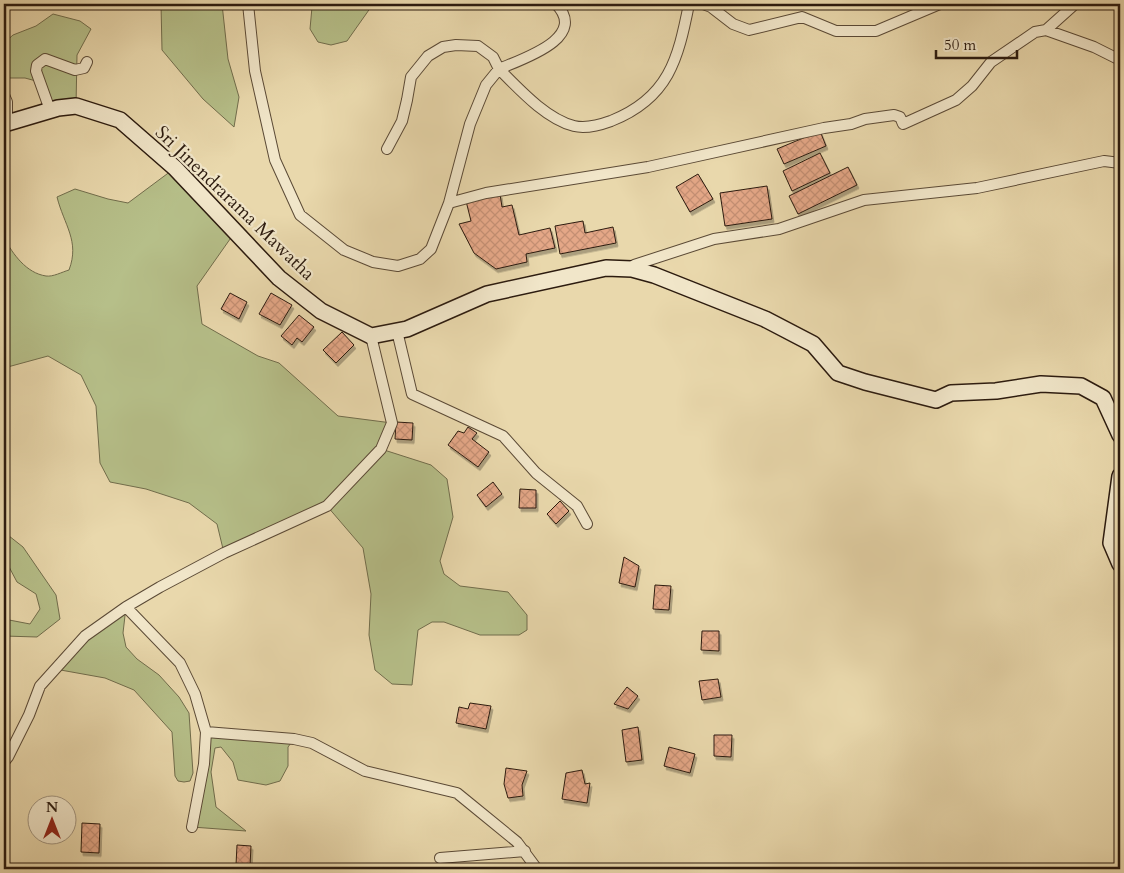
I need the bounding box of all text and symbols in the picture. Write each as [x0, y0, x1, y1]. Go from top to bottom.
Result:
scale bar [936, 28, 1018, 60]
text: 50 m [944, 35, 976, 55]
street label: Sri Jinendrarama Mawatha [149, 120, 321, 286]
north arrow [28, 796, 78, 846]
text: N [46, 798, 58, 817]

